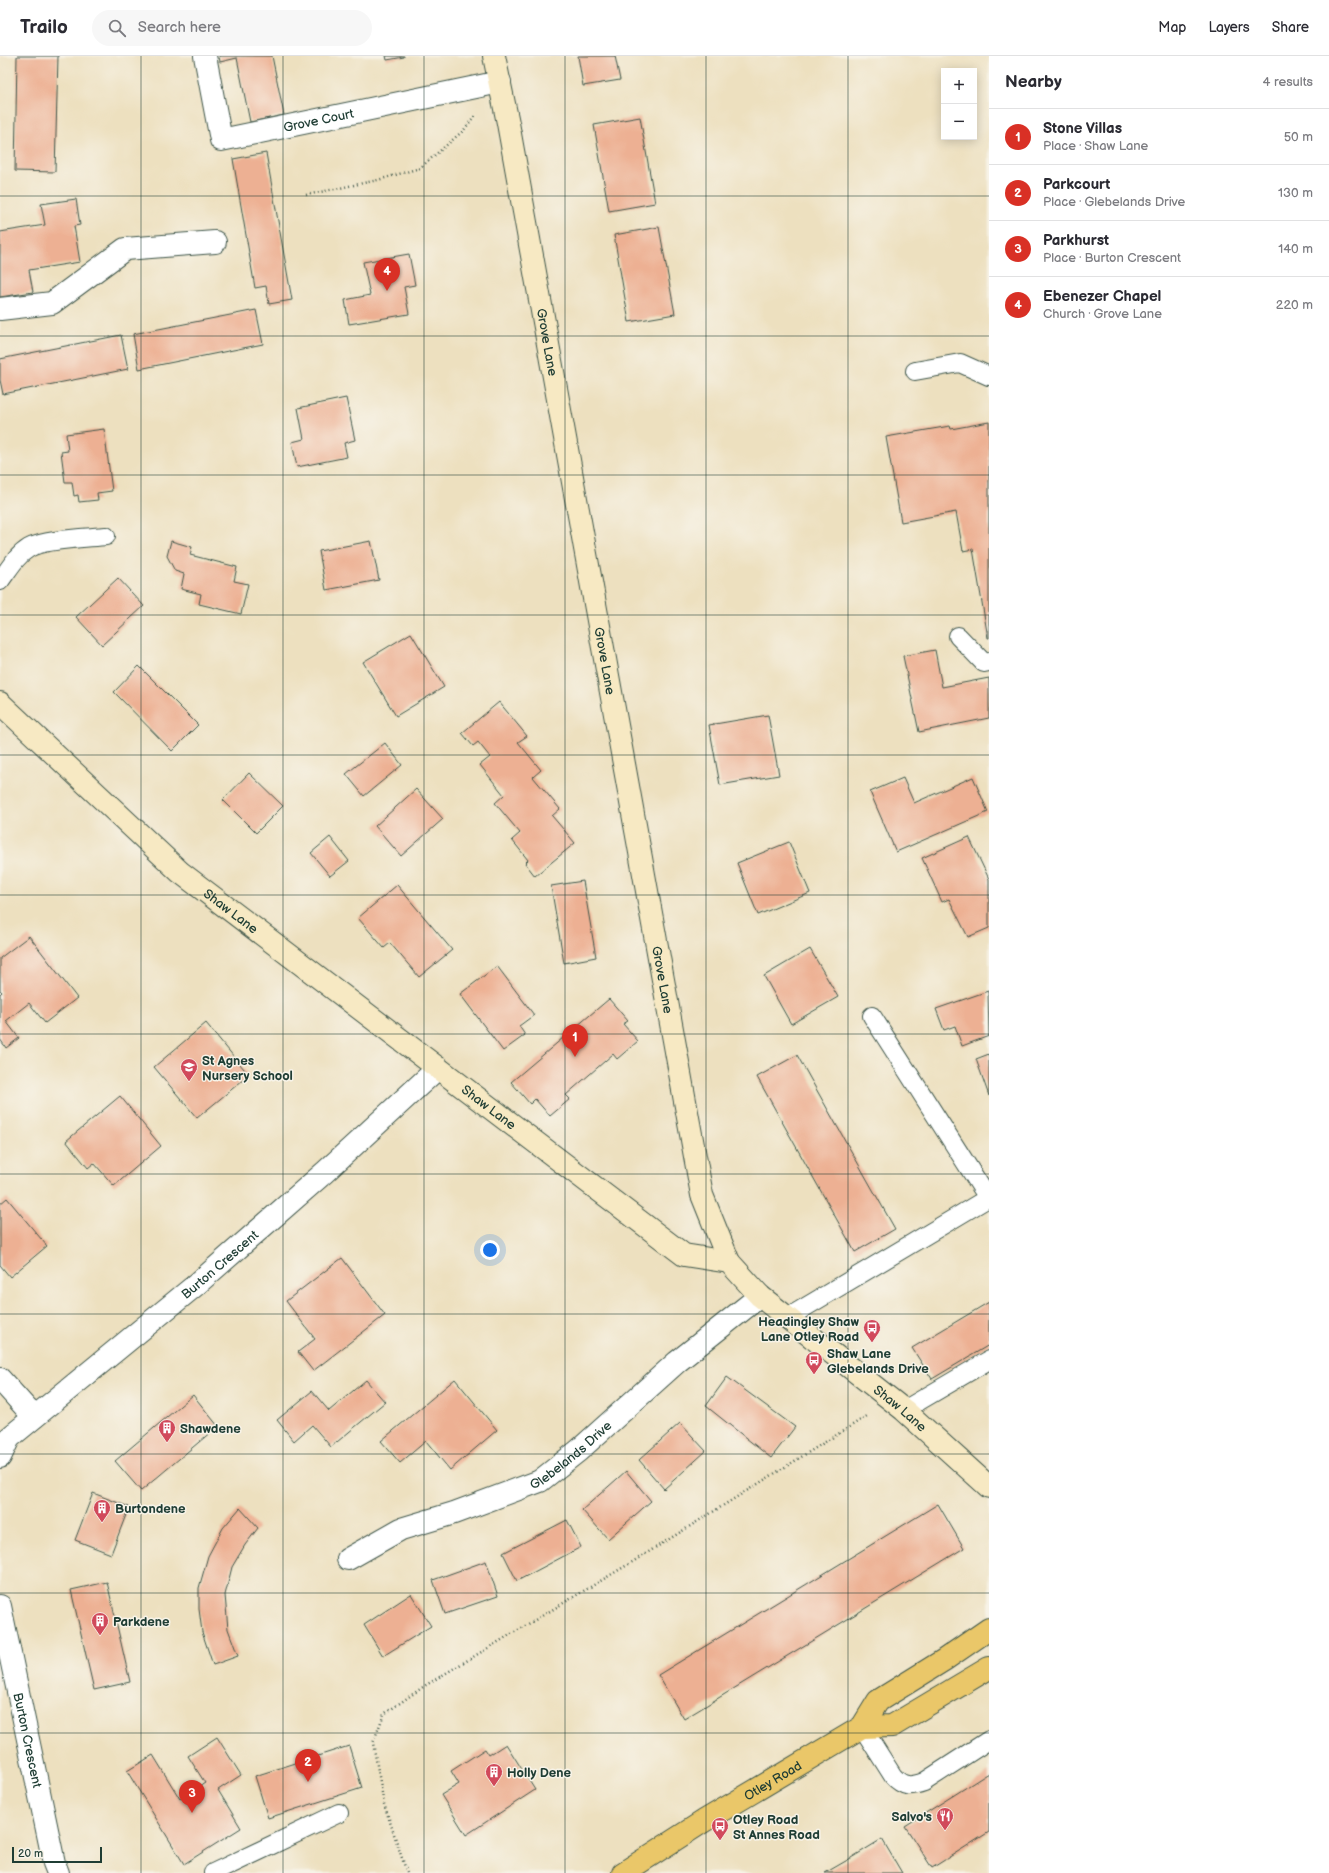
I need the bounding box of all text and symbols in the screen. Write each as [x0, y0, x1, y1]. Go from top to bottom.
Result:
search box [92, 10, 372, 46]
text: Trailo [20, 16, 68, 39]
icon: search [106, 17, 128, 39]
text: Search here [138, 18, 221, 37]
text: Map [1158, 19, 1186, 36]
text: Layers [1208, 19, 1250, 36]
text: Share [1272, 19, 1309, 36]
map controls [941, 68, 977, 140]
button: + [941, 68, 977, 104]
text: Nearby [1005, 72, 1062, 92]
text: 4 results [1263, 74, 1313, 90]
button: − [941, 104, 977, 140]
street label: Grove Court [282, 106, 355, 136]
text: Stone Villas [1043, 119, 1122, 138]
text: 1 [1015, 129, 1021, 145]
text: 50 m [1284, 129, 1313, 145]
text: Place · Shaw Lane [1043, 138, 1148, 154]
text: Parkcourt [1043, 175, 1110, 194]
text: 2 [1014, 185, 1022, 201]
text: 130 m [1278, 185, 1313, 201]
text: Place · Glebelands Drive [1043, 194, 1185, 210]
text: Parkhurst [1043, 231, 1109, 250]
text: 3 [1014, 241, 1022, 257]
text: 140 m [1278, 241, 1313, 257]
text: Place · Burton Crescent [1043, 250, 1181, 266]
pin: 4 [374, 258, 400, 291]
text: Ebenezer Chapel [1043, 287, 1161, 306]
text: 4 [1014, 297, 1022, 313]
text: 220 m [1276, 297, 1313, 313]
text: Church · Grove Lane [1043, 306, 1162, 322]
street label: Grove Lane [533, 307, 561, 378]
street label: Grove Lane [590, 626, 618, 696]
street label: Shaw Lane [200, 886, 261, 938]
street label: Grove Lane [648, 945, 676, 1015]
pin: 1 [562, 1024, 588, 1057]
place label: St Agnes Nursery School [202, 1053, 293, 1084]
school or university icon: St Agnes Nursery School [179, 1057, 199, 1082]
street label: Shaw Lane [458, 1082, 519, 1134]
street label: Burton Crescent [178, 1227, 262, 1303]
your location [480, 1240, 500, 1260]
place label: Headingley Shaw Lane Otley Road [758, 1314, 859, 1345]
bus stop icon: Headingley Shaw Lane Otley Road [862, 1318, 882, 1343]
place label: Shaw Lane Glebelands Drive [827, 1346, 929, 1377]
bus stop icon: Shaw Lane Glebelands Drive [804, 1350, 824, 1375]
street label: Shaw Lane [870, 1382, 930, 1436]
building icon: Shawdene [157, 1418, 177, 1443]
street label: Glebelands Drive [528, 1418, 615, 1493]
place label: Shawdene [180, 1421, 241, 1437]
building icon: Burtondene [92, 1498, 112, 1523]
place label: Burtondene [115, 1501, 186, 1517]
building icon: Parkdene [90, 1611, 110, 1636]
place label: Parkdene [113, 1614, 170, 1630]
street label: Burton Crescent [9, 1691, 45, 1789]
pin: 2 [295, 1749, 321, 1782]
street label: Otley Road [741, 1758, 805, 1804]
building icon: Holly Dene [484, 1762, 504, 1787]
place label: Holly Dene [507, 1765, 571, 1781]
pin: 3 [179, 1780, 205, 1813]
restaurant icon: Salvo's [935, 1806, 955, 1831]
place label: Salvo's [892, 1809, 932, 1825]
place label: Otley Road St Annes Road [733, 1812, 820, 1843]
bus stop icon: Otley Road St Annes Road [710, 1816, 730, 1841]
scale bar [12, 1845, 102, 1864]
text: 20 m [18, 1847, 43, 1860]

